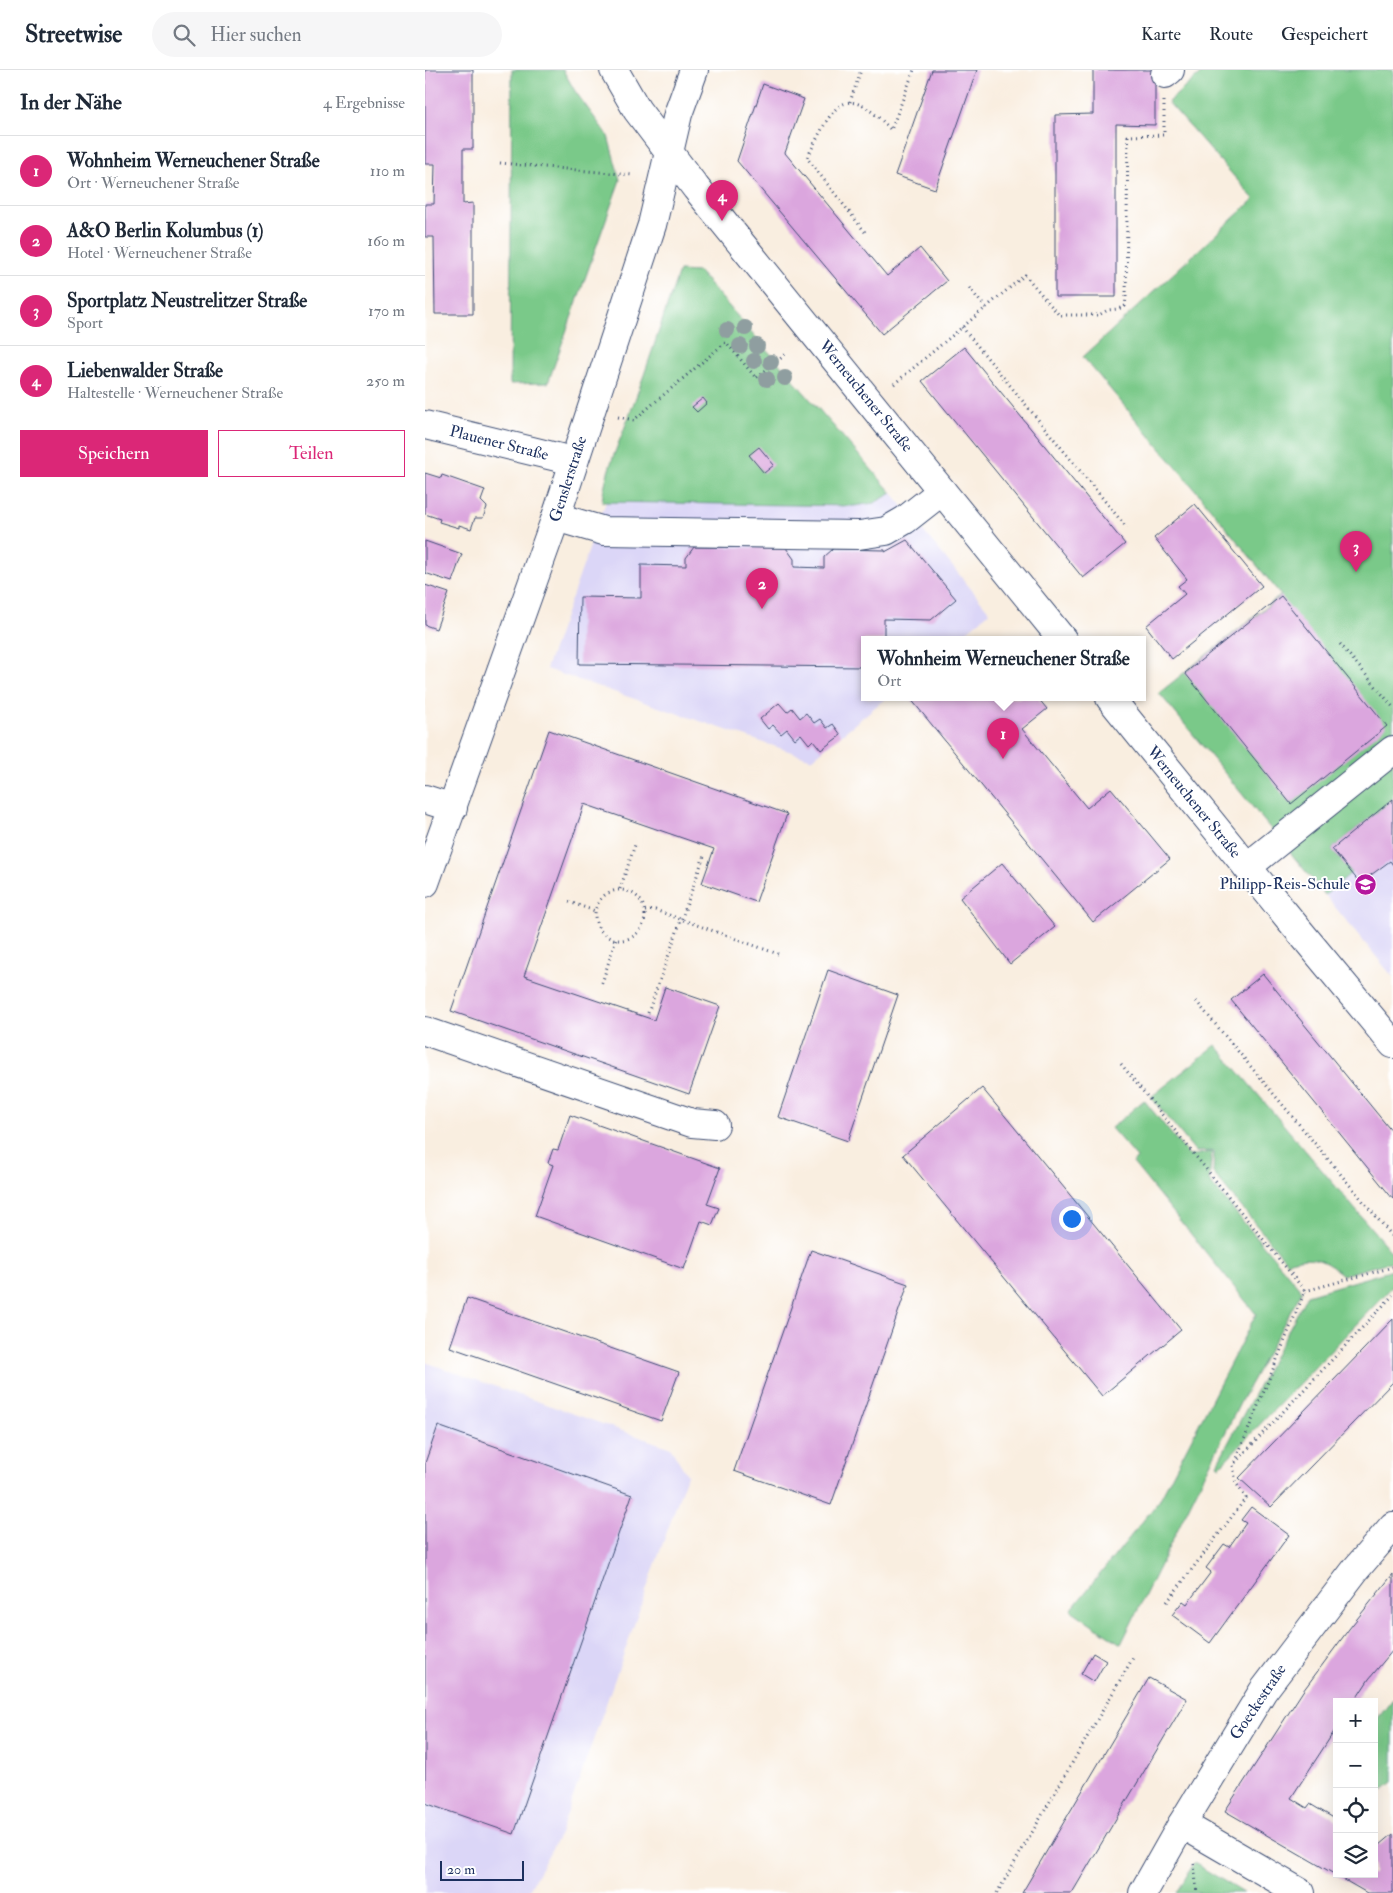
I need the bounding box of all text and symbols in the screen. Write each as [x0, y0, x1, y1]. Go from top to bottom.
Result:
search box [152, 12, 502, 57]
text: Streetwise [25, 19, 122, 50]
icon: search [170, 21, 198, 49]
text: Hier suchen [210, 23, 302, 47]
text: Karte [1141, 23, 1181, 46]
text: Route [1209, 23, 1253, 46]
text: Gespeichert [1281, 23, 1368, 46]
text: In der Nähe [20, 89, 122, 116]
text: 4 Ergebnisse [323, 93, 405, 113]
text: Wohnheim Werneuchener Straße [67, 149, 320, 173]
text: 1 [33, 161, 39, 181]
text: 110 m [370, 161, 405, 181]
text: Ort · Werneuchener Straße [67, 173, 240, 193]
pin: 4 [706, 180, 738, 221]
text: A&O Berlin Kolumbus (1) [67, 219, 264, 243]
text: 2 [32, 231, 40, 251]
text: 160 m [367, 231, 405, 251]
text: Hotel · Werneuchener Straße [67, 243, 252, 263]
text: Sportplatz Neustrelitzer Straße [67, 289, 307, 313]
text: 3 [33, 301, 39, 321]
text: 170 m [368, 301, 405, 321]
text: Sport [67, 313, 103, 333]
street label: Werneuchener Straße [814, 335, 918, 456]
text: Liebenwalder Straße [67, 359, 223, 383]
text: 4 [32, 371, 40, 391]
text: 250 m [366, 371, 405, 391]
text: Haltestelle · Werneuchener Straße [67, 383, 283, 403]
street label: Plauener Straße [447, 421, 551, 465]
button: Speichern [20, 430, 208, 477]
button: Teilen [218, 430, 405, 477]
street label: Genslerstraße [545, 433, 591, 524]
pin: 3 [1340, 531, 1372, 572]
pin: 2 [746, 568, 778, 609]
popup [861, 636, 1146, 701]
text: Wohnheim Werneuchener Straße [877, 647, 1130, 671]
text: Ort [877, 671, 901, 691]
pin: 1 [987, 718, 1019, 759]
street label: Werneuchener Straße [1142, 741, 1246, 862]
school or university icon: Philipp-Reis-Schule [1354, 872, 1378, 896]
place label: Philipp-Reis-Schule [1220, 874, 1350, 895]
your location [1059, 1206, 1085, 1232]
street label: Goeckestraße [1225, 1660, 1291, 1744]
map controls [1333, 1698, 1378, 1878]
button: + [1333, 1698, 1378, 1743]
button: − [1333, 1743, 1378, 1788]
button: locate [1333, 1788, 1378, 1833]
button: layers [1333, 1833, 1378, 1878]
scale bar [440, 1858, 524, 1881]
text: 20 m [447, 1861, 475, 1878]

